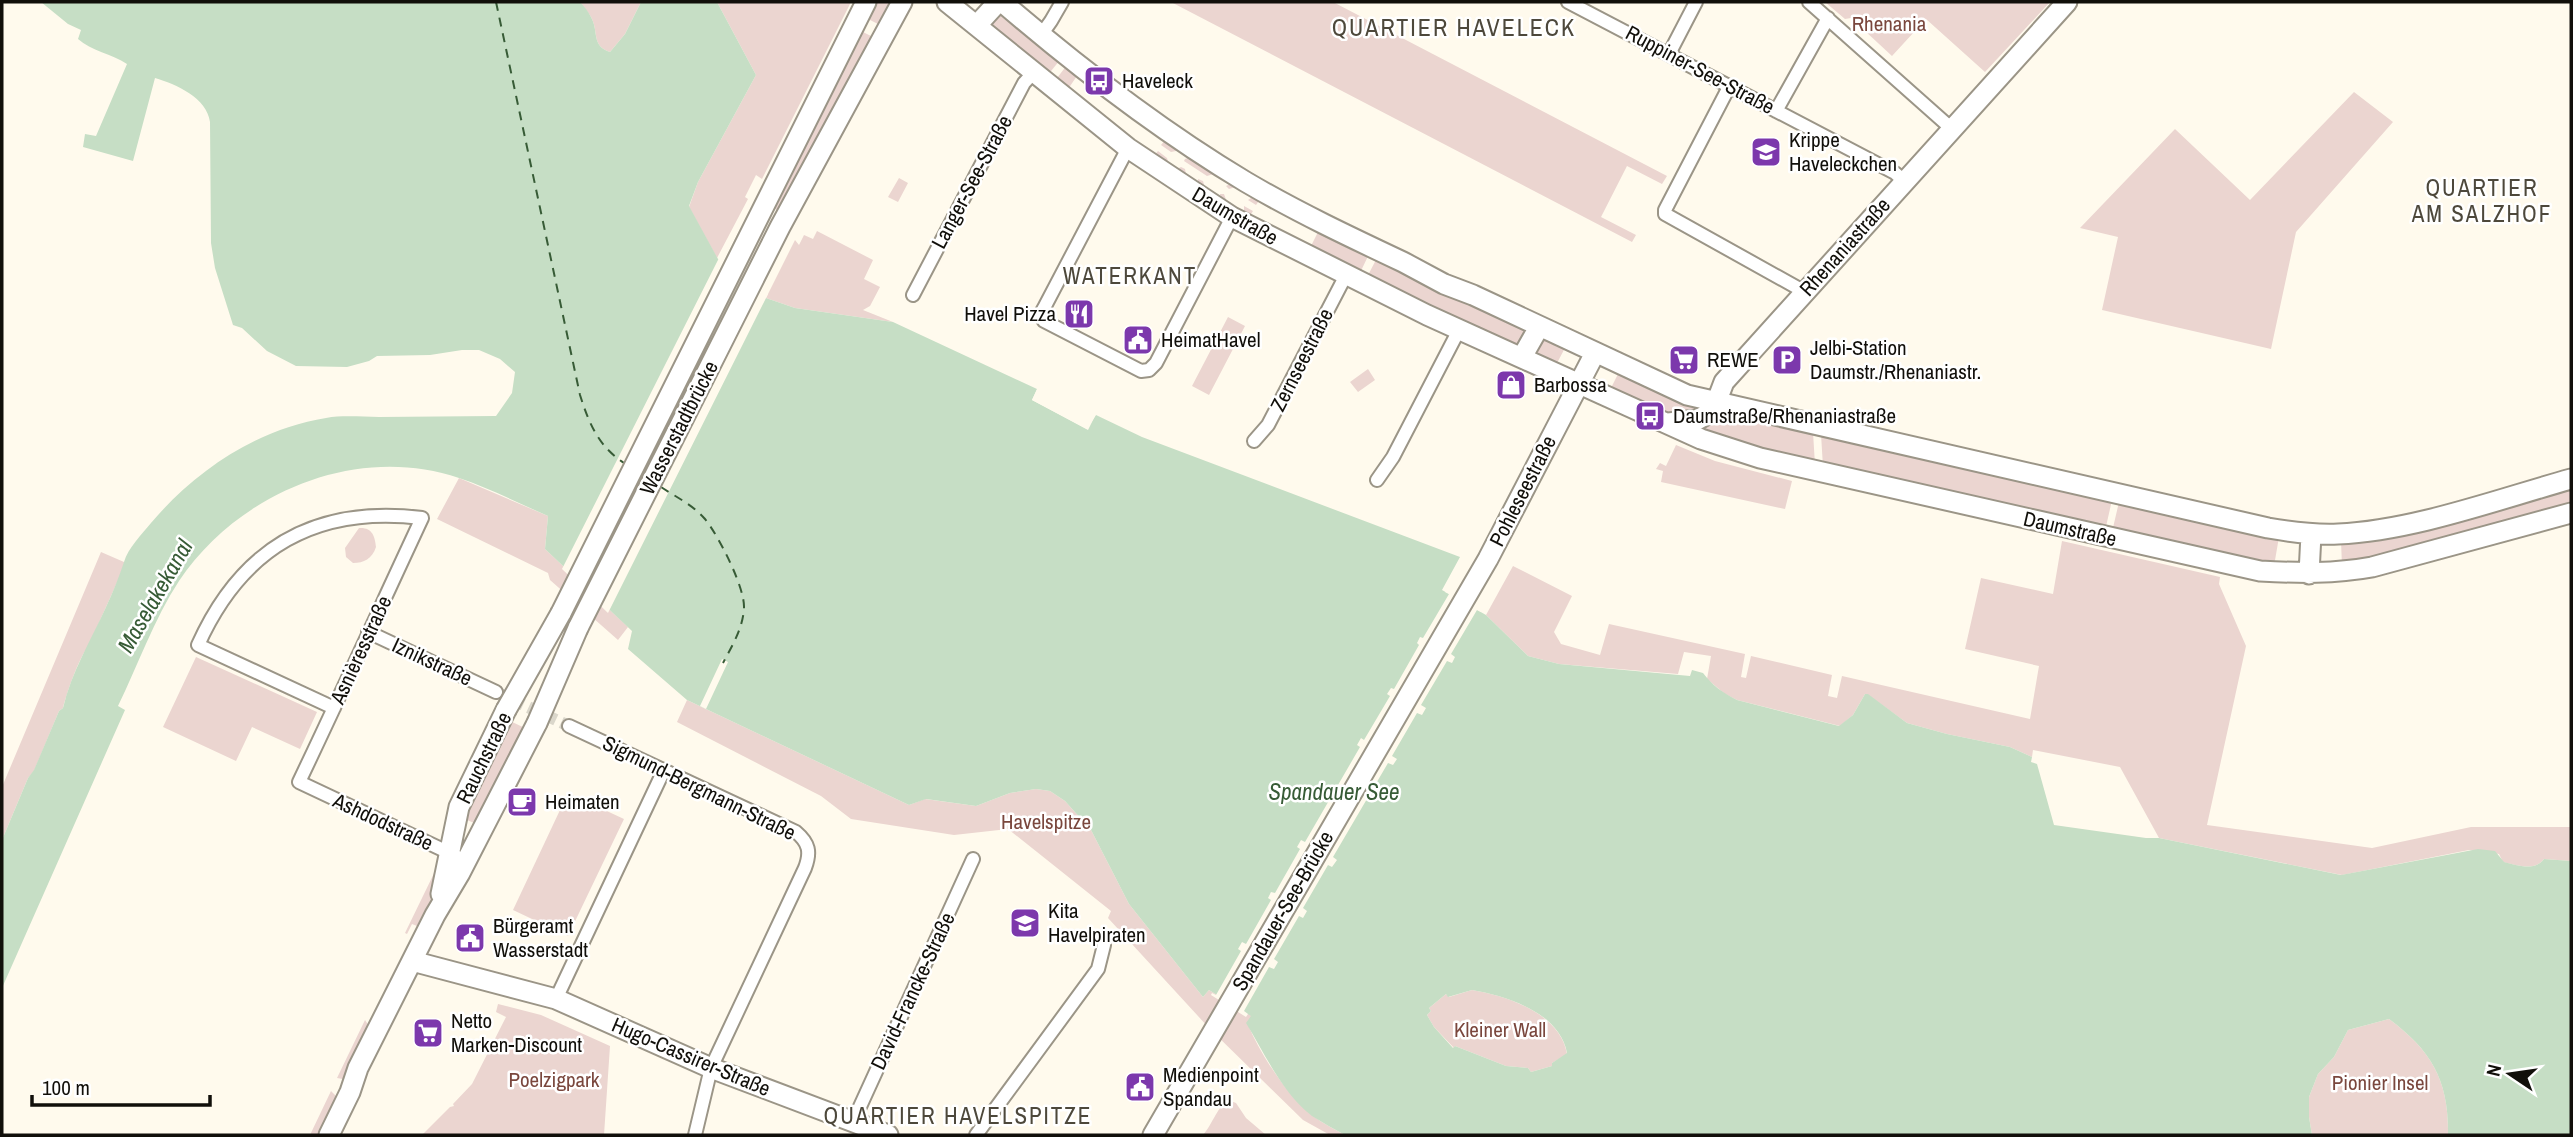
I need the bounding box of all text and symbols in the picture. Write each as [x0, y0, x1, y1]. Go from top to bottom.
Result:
park label: Rhenania [1852, 9, 1927, 38]
district label: QUARTIER HAVELECK [1332, 11, 1576, 43]
street label: Ruppiner-See-Straße [1621, 18, 1780, 121]
bus stop icon: Haveleck [1082, 64, 1116, 98]
place label: Haveleck [1122, 66, 1193, 95]
street label: Langer-See-Straße [924, 110, 1019, 254]
place label: Krippe Haveleckchen [1789, 125, 1897, 178]
school or university icon: Krippe Haveleckchen [1749, 135, 1783, 169]
district label: QUARTIER AM SALZHOF [2411, 172, 2552, 229]
street label: Daumstraße [1187, 179, 1284, 252]
street label: Rhenaniastraße [1793, 191, 1897, 302]
district label: WATERKANT [1063, 260, 1197, 291]
restaurant icon: Havel Pizza [1062, 297, 1096, 331]
place label: Havel Pizza [964, 299, 1056, 328]
street label: Zernseestraße [1263, 303, 1340, 416]
public building icon: HeimatHavel [1121, 323, 1155, 357]
place label: HeimatHavel [1161, 325, 1261, 354]
place label: Jelbi-Station Daumstr./Rhenaniastr. [1810, 333, 1981, 386]
supermarket icon: REWE [1667, 343, 1701, 377]
parking icon: Jelbi-Station Daumstr./Rhenaniastr. [1770, 343, 1804, 377]
place label: REWE [1707, 345, 1759, 374]
street label: Wasserstadtbrücke [632, 356, 725, 500]
shop icon: Barbossa [1494, 368, 1528, 402]
place label: Barbossa [1534, 370, 1607, 399]
bus stop icon: Daumstraße/Rhenaniastraße [1633, 399, 1667, 433]
place label: Daumstraße/Rhenaniastraße [1673, 401, 1896, 430]
street label: Pohleseestraße [1482, 430, 1563, 551]
street label: Daumstraße [2021, 504, 2120, 553]
water label: Maselakekanal [110, 533, 200, 658]
street label: Asnièresstraße [322, 591, 398, 710]
street label: Iznikstraße [387, 630, 477, 693]
street label: Rauchstraße [449, 707, 518, 808]
street label: Sigmund-Bergmann-Straße [598, 728, 801, 847]
water label: Spandauer See [1268, 776, 1400, 807]
street label: Ashdodstraße [328, 785, 438, 857]
cafe icon: Heimaten [505, 785, 539, 819]
place label: Heimaten [545, 787, 620, 816]
park label: Havelspitze [1001, 807, 1091, 836]
street label: Spandauer-See-Brücke [1225, 826, 1340, 996]
place label: Kita Havelpiraten [1048, 896, 1146, 949]
school or university icon: Kita Havelpiraten [1008, 906, 1042, 940]
street label: David-Francke-Straße [863, 907, 962, 1074]
place label: Bürgeramt Wasserstadt [493, 911, 588, 964]
public building icon: Bürgeramt Wasserstadt [453, 921, 487, 955]
place label: Netto Marken-Discount [451, 1006, 582, 1059]
street label: Hugo-Cassirer-Straße [608, 1010, 775, 1103]
park label: Kleiner Wall [1454, 1015, 1546, 1044]
supermarket icon: Netto Marken-Discount [411, 1016, 445, 1050]
north arrow [2475, 1039, 2545, 1109]
place label: Medienpoint Spandau [1163, 1060, 1259, 1113]
text: N [2480, 1062, 2507, 1079]
scale bar [32, 1064, 210, 1108]
park label: Poelzigpark [509, 1065, 600, 1094]
park label: Pionier Insel [2332, 1068, 2428, 1097]
public building icon: Medienpoint Spandau [1123, 1070, 1157, 1104]
text: 100 m [42, 1073, 90, 1102]
district label: QUARTIER HAVELSPITZE [824, 1100, 1092, 1131]

